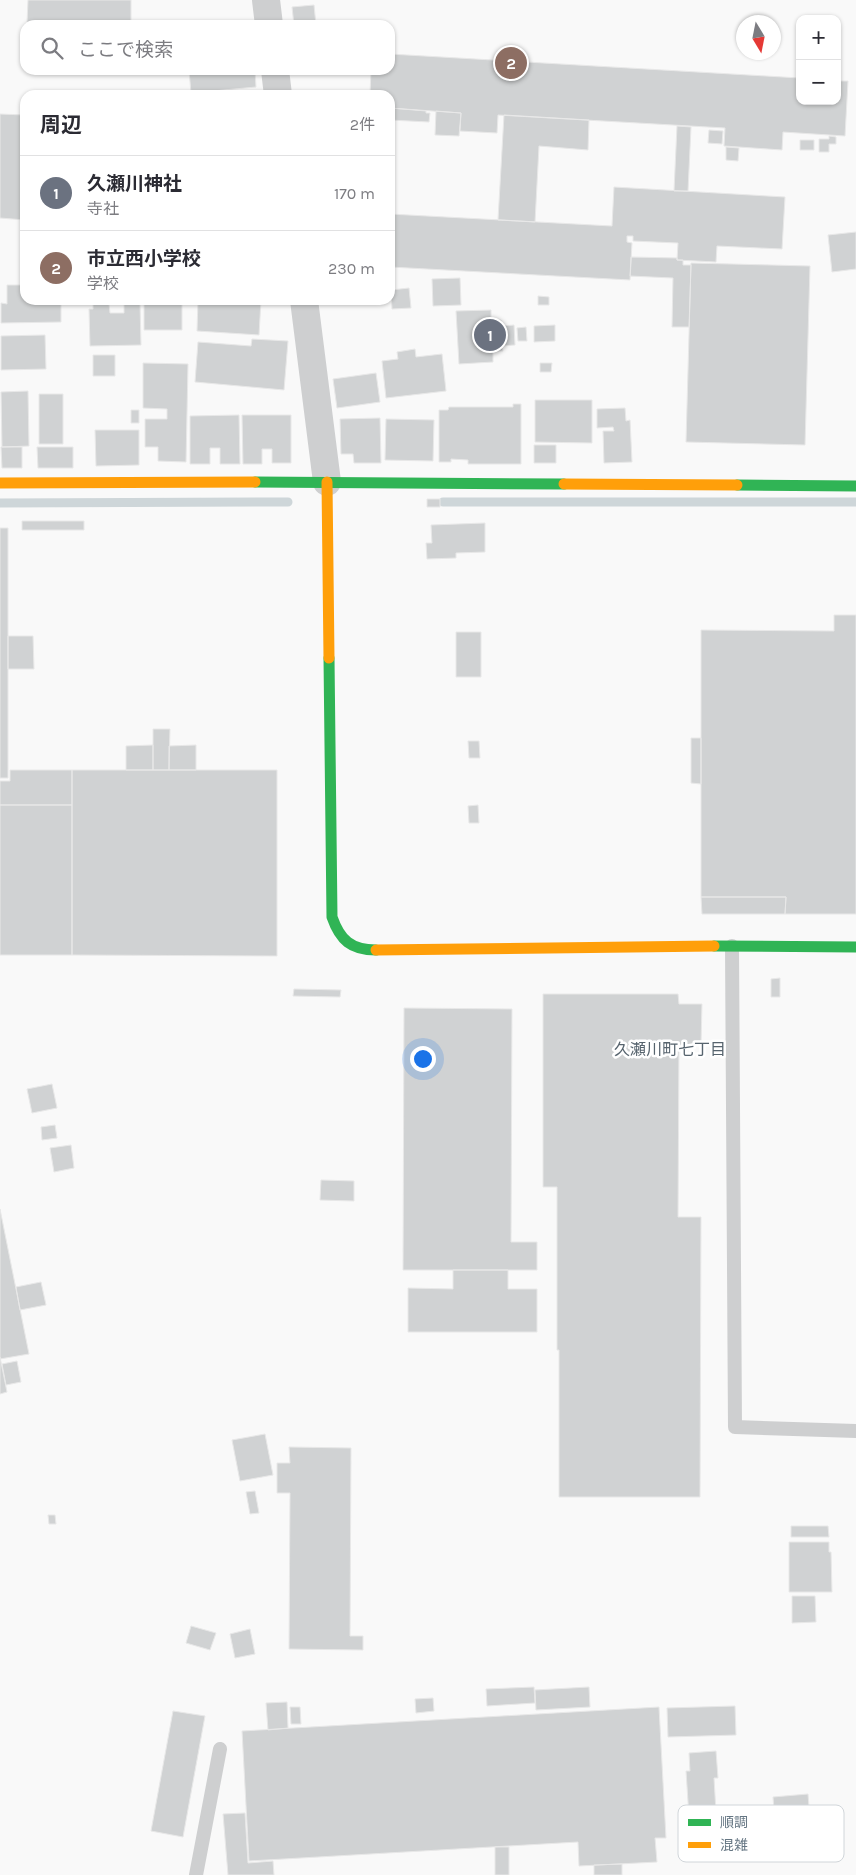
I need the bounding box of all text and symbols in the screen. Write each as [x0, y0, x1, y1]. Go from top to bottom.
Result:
north arrow [736, 15, 781, 60]
map controls [796, 15, 841, 105]
button: + [796, 15, 841, 60]
search box [20, 20, 395, 75]
icon: search [38, 34, 66, 62]
text: ここで検索 [78, 39, 173, 61]
pin: 2 [495, 44, 527, 82]
button: − [796, 60, 841, 105]
text: 周辺 [40, 113, 82, 137]
text: 2件 [350, 115, 375, 134]
text: 久瀬川神社 [87, 173, 182, 195]
text: 1 [53, 184, 59, 203]
text: 170 m [334, 184, 375, 203]
text: 寺社 [87, 199, 119, 218]
text: 市立西小学校 [87, 248, 201, 270]
text: 2 [51, 259, 61, 278]
text: 230 m [328, 259, 375, 278]
text: 学校 [87, 274, 119, 293]
pin: 1 [474, 316, 506, 354]
district label: 久瀬川町七丁目 [614, 1040, 726, 1059]
your location [410, 1046, 436, 1072]
legend [678, 1805, 844, 1862]
text: 順調 [720, 1814, 748, 1831]
text: 混雑 [720, 1837, 748, 1854]

